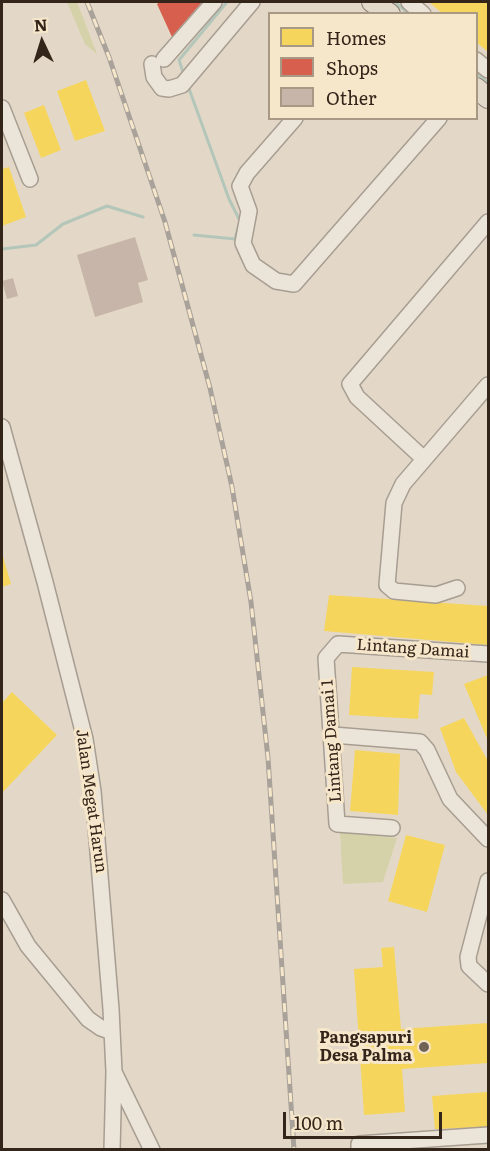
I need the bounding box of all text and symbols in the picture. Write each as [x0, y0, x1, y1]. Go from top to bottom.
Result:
north arrow [12, 12, 72, 72]
text: N [33, 12, 48, 36]
legend [268, 12, 478, 120]
text: Homes [326, 24, 386, 51]
text: Shops [326, 54, 378, 81]
text: Other [326, 84, 376, 111]
street label: Lintang Damai [356, 635, 470, 663]
street label: Lintang Damai 1 [318, 679, 346, 803]
street label: Jalan Megat Harun [71, 728, 111, 874]
place label: Pangsapuri Desa Palma [319, 1028, 412, 1066]
marker: Pangsapuri Desa Palma [417, 1040, 431, 1054]
scale bar [286, 1100, 445, 1138]
text: 100 m [294, 1109, 343, 1136]

